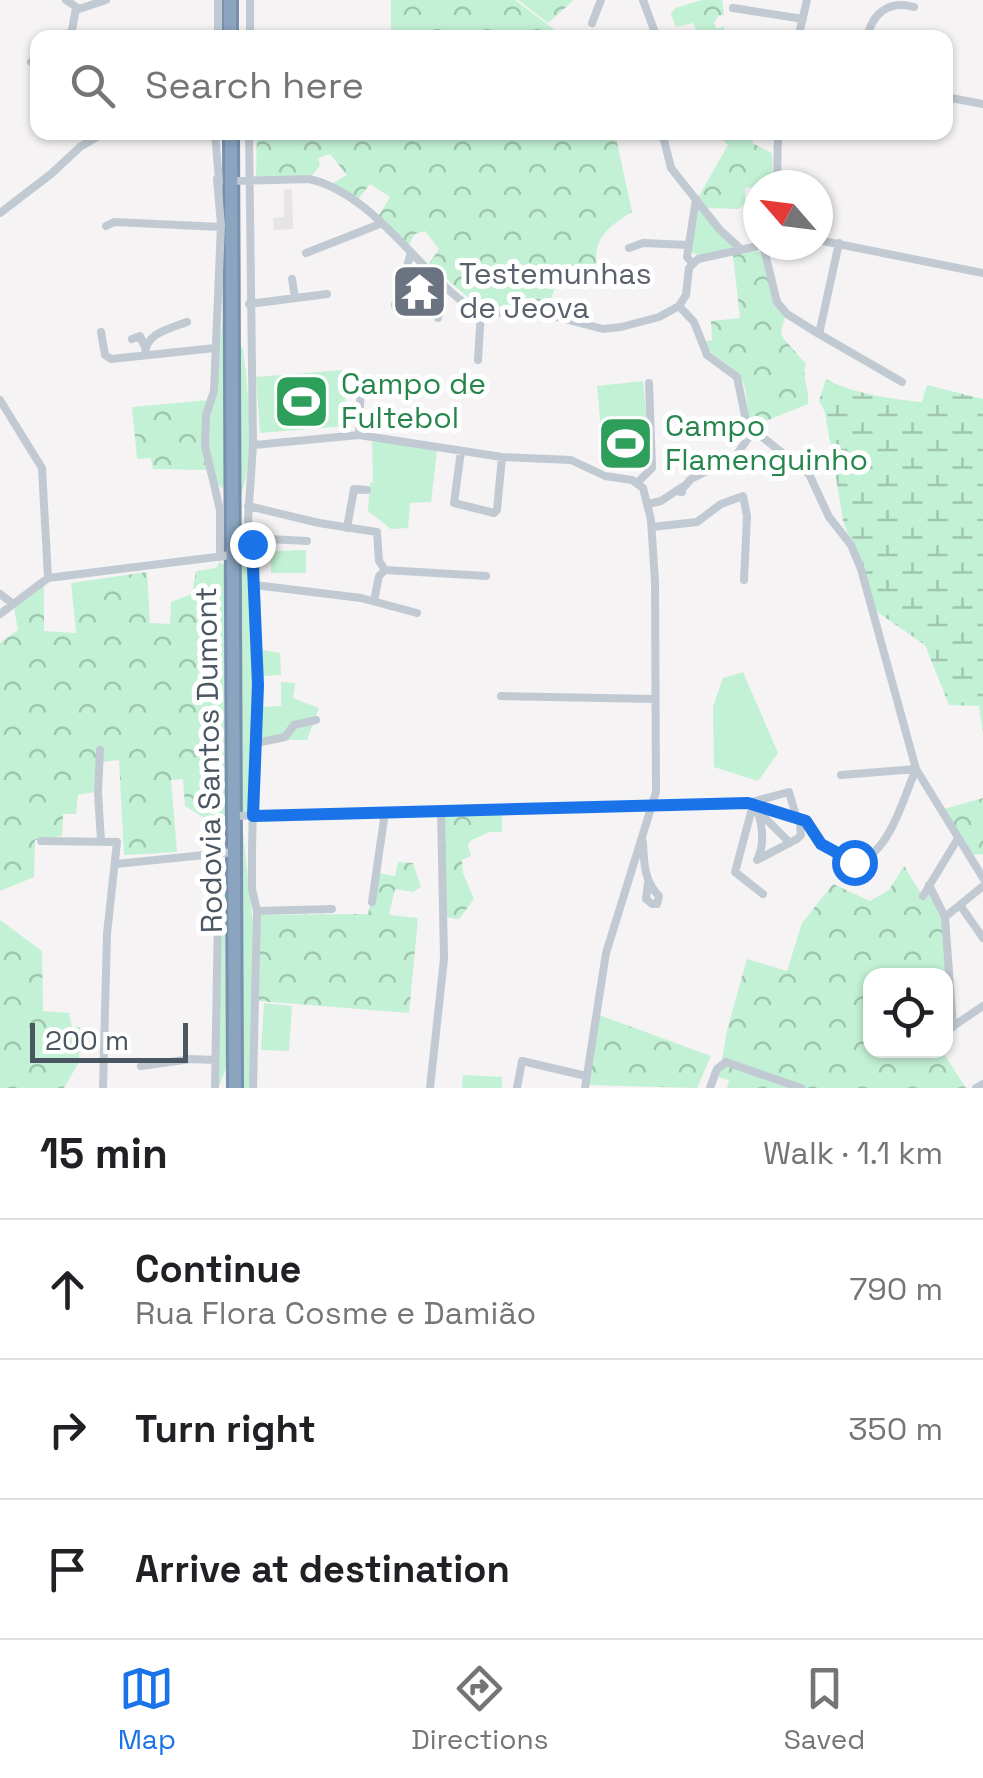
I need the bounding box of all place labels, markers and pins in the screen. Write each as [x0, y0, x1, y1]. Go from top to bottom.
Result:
place label: Testemunhas de Jeova [459, 254, 652, 327]
temple icon: Testemunhas de Jeova [390, 261, 450, 321]
place label: Campo de Fultebol [341, 364, 486, 437]
sports icon: Campo de Fultebol [272, 371, 332, 431]
place label: Campo Flamenguinho [665, 406, 868, 479]
sports icon: Campo Flamenguinho [596, 413, 656, 473]

